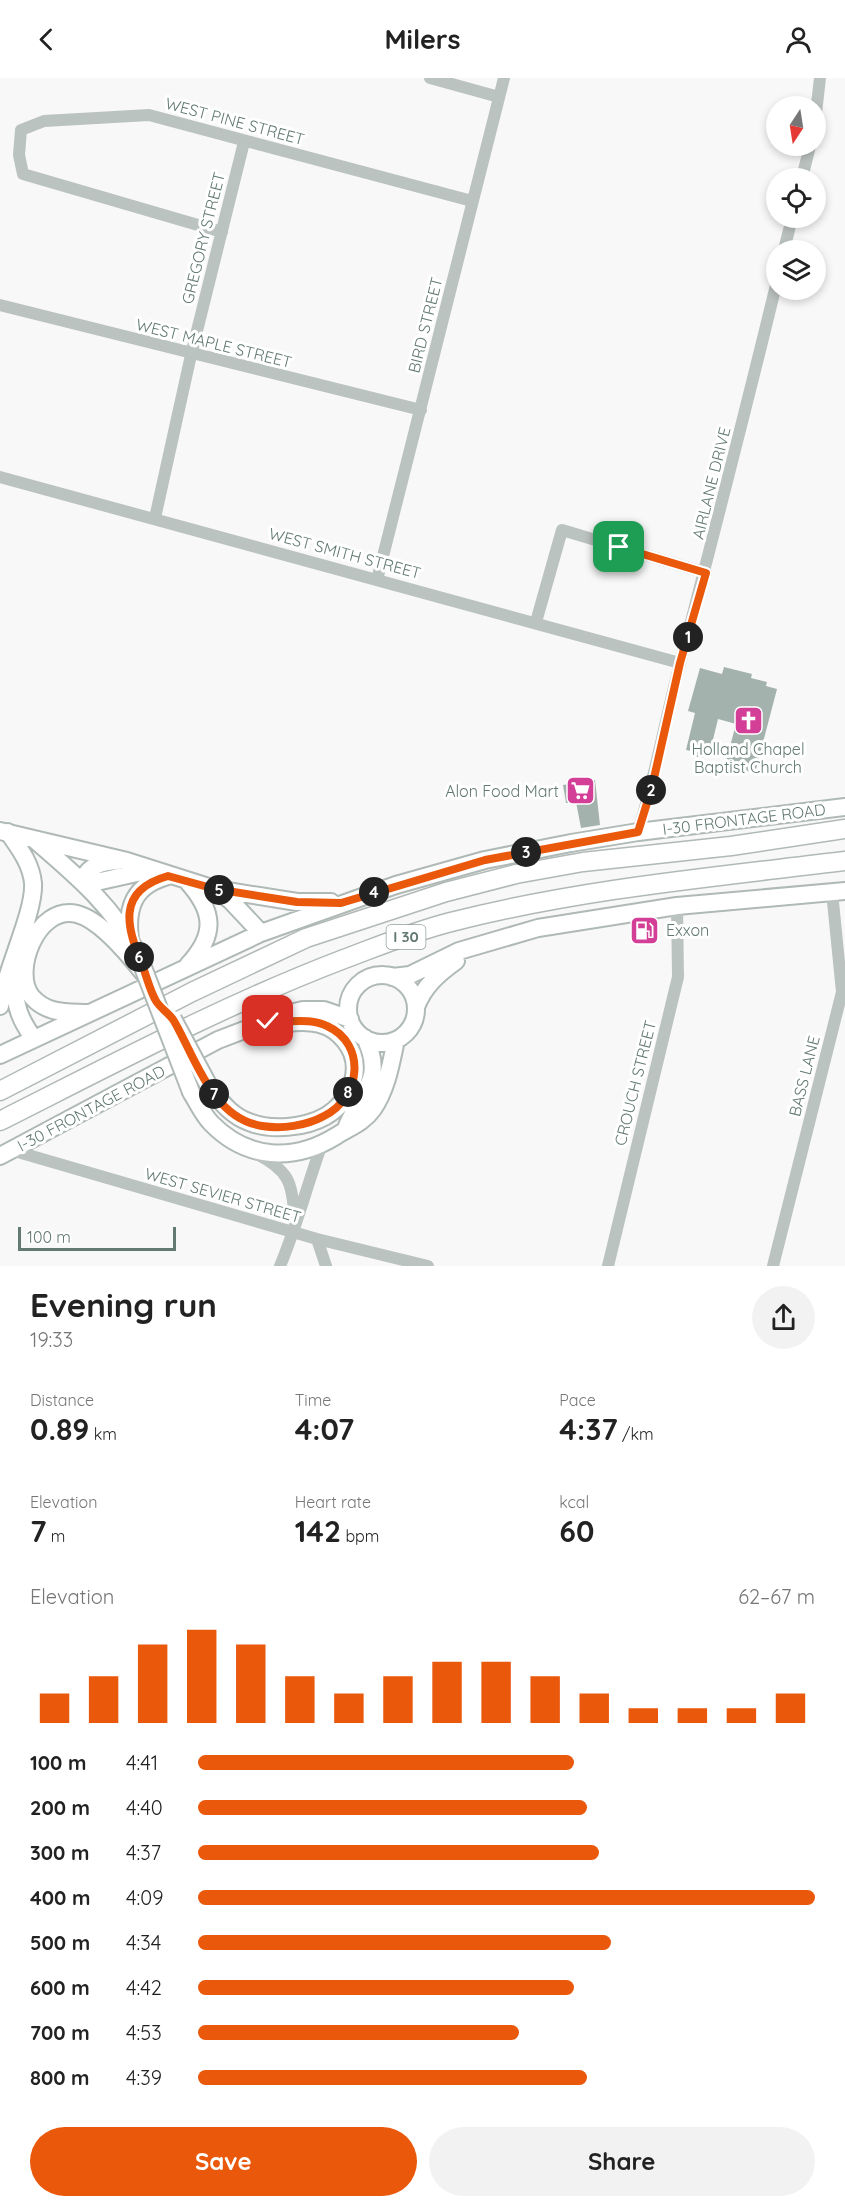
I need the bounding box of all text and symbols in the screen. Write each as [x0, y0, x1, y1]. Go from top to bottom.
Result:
text: Milers [384, 22, 461, 56]
icon: back [30, 23, 63, 56]
icon: person [782, 23, 815, 56]
street label: WEST PINE STREET [163, 93, 307, 149]
north arrow [766, 96, 826, 156]
map controls [766, 96, 826, 300]
button: locate [766, 168, 826, 228]
street label: GREGORY STREET [177, 170, 229, 306]
button: layers [766, 240, 826, 300]
street label: BIRD STREET [403, 275, 447, 375]
street label: WEST MAPLE STREET [134, 314, 294, 372]
street label: AIRLANE DRIVE [687, 425, 735, 541]
pin [593, 521, 644, 572]
street label: WEST SMITH STREET [267, 523, 424, 583]
icon: arrive [602, 530, 635, 563]
pin: 1 [673, 622, 703, 652]
text: 1 [685, 627, 691, 647]
church icon: Holland Chapel Baptist Church [732, 705, 764, 737]
place label: Holland Chapel Baptist Church [691, 739, 805, 777]
supermarket icon: Alon Food Mart [564, 775, 596, 807]
pin: 2 [636, 775, 666, 805]
text: 2 [646, 780, 656, 800]
place label: Alon Food Mart [445, 781, 559, 801]
street label: I-30 FRONTAGE ROAD [661, 799, 827, 839]
pin: 3 [511, 837, 541, 867]
text: 3 [522, 842, 530, 862]
pin: 5 [204, 875, 234, 905]
pin: 4 [359, 877, 389, 907]
text: 5 [214, 880, 224, 900]
text: 4 [369, 882, 379, 902]
fuel station icon: Exxon [629, 914, 661, 946]
place label: Exxon [666, 920, 709, 940]
road number: I 30 [386, 925, 426, 949]
pin: 6 [124, 942, 154, 972]
text: 6 [135, 947, 143, 967]
pin [242, 995, 293, 1046]
icon: check [251, 1004, 284, 1037]
street label: CROUCH STREET [610, 1018, 660, 1148]
street label: BASS LANE [784, 1033, 824, 1119]
street label: I-30 FRONTAGE ROAD [14, 1061, 168, 1155]
pin: 8 [333, 1077, 363, 1107]
pin: 7 [199, 1079, 229, 1109]
text: 8 [344, 1082, 352, 1102]
text: 7 [210, 1084, 218, 1104]
street label: WEST SEVIER STREET [143, 1163, 304, 1227]
scale bar [18, 1224, 176, 1252]
text: 100 m [27, 1227, 71, 1247]
text: Evening run [30, 1284, 217, 1325]
button: share [752, 1286, 815, 1349]
text: 19:33 [30, 1327, 73, 1352]
text: Distance [30, 1390, 94, 1410]
text: Time [295, 1390, 331, 1410]
text: Pace [559, 1390, 596, 1410]
text: 0.89 [30, 1410, 89, 1448]
text: 4:07 [295, 1410, 354, 1448]
text: 4:37 [559, 1410, 618, 1448]
text: km [89, 1424, 117, 1444]
text: /km [618, 1424, 654, 1444]
text: Elevation [30, 1492, 97, 1512]
text: Heart rate [295, 1492, 371, 1512]
text: kcal [559, 1492, 589, 1512]
text: 7 [30, 1512, 46, 1550]
text: 142 [295, 1512, 341, 1550]
text: 60 [559, 1512, 594, 1550]
text: m [46, 1526, 65, 1546]
text: bpm [341, 1526, 379, 1546]
text: Elevation [30, 1584, 114, 1609]
text: 62–67 m [738, 1584, 815, 1609]
text: 100 m [30, 1750, 86, 1775]
text: 4:41 [126, 1750, 158, 1775]
text: 200 m [30, 1795, 90, 1820]
text: 4:40 [126, 1795, 163, 1820]
text: 300 m [30, 1840, 89, 1865]
text: 4:37 [126, 1840, 161, 1865]
text: 400 m [30, 1885, 90, 1910]
text: 4:09 [126, 1885, 163, 1910]
text: 500 m [30, 1930, 90, 1955]
text: 4:34 [126, 1930, 161, 1955]
text: 600 m [30, 1975, 90, 2000]
text: 4:42 [126, 1975, 162, 2000]
text: 700 m [30, 2020, 90, 2045]
text: 4:53 [126, 2020, 162, 2045]
text: 800 m [30, 2065, 90, 2090]
text: 4:39 [126, 2065, 162, 2090]
button: Save [30, 2127, 417, 2196]
button: Share [429, 2127, 815, 2196]

